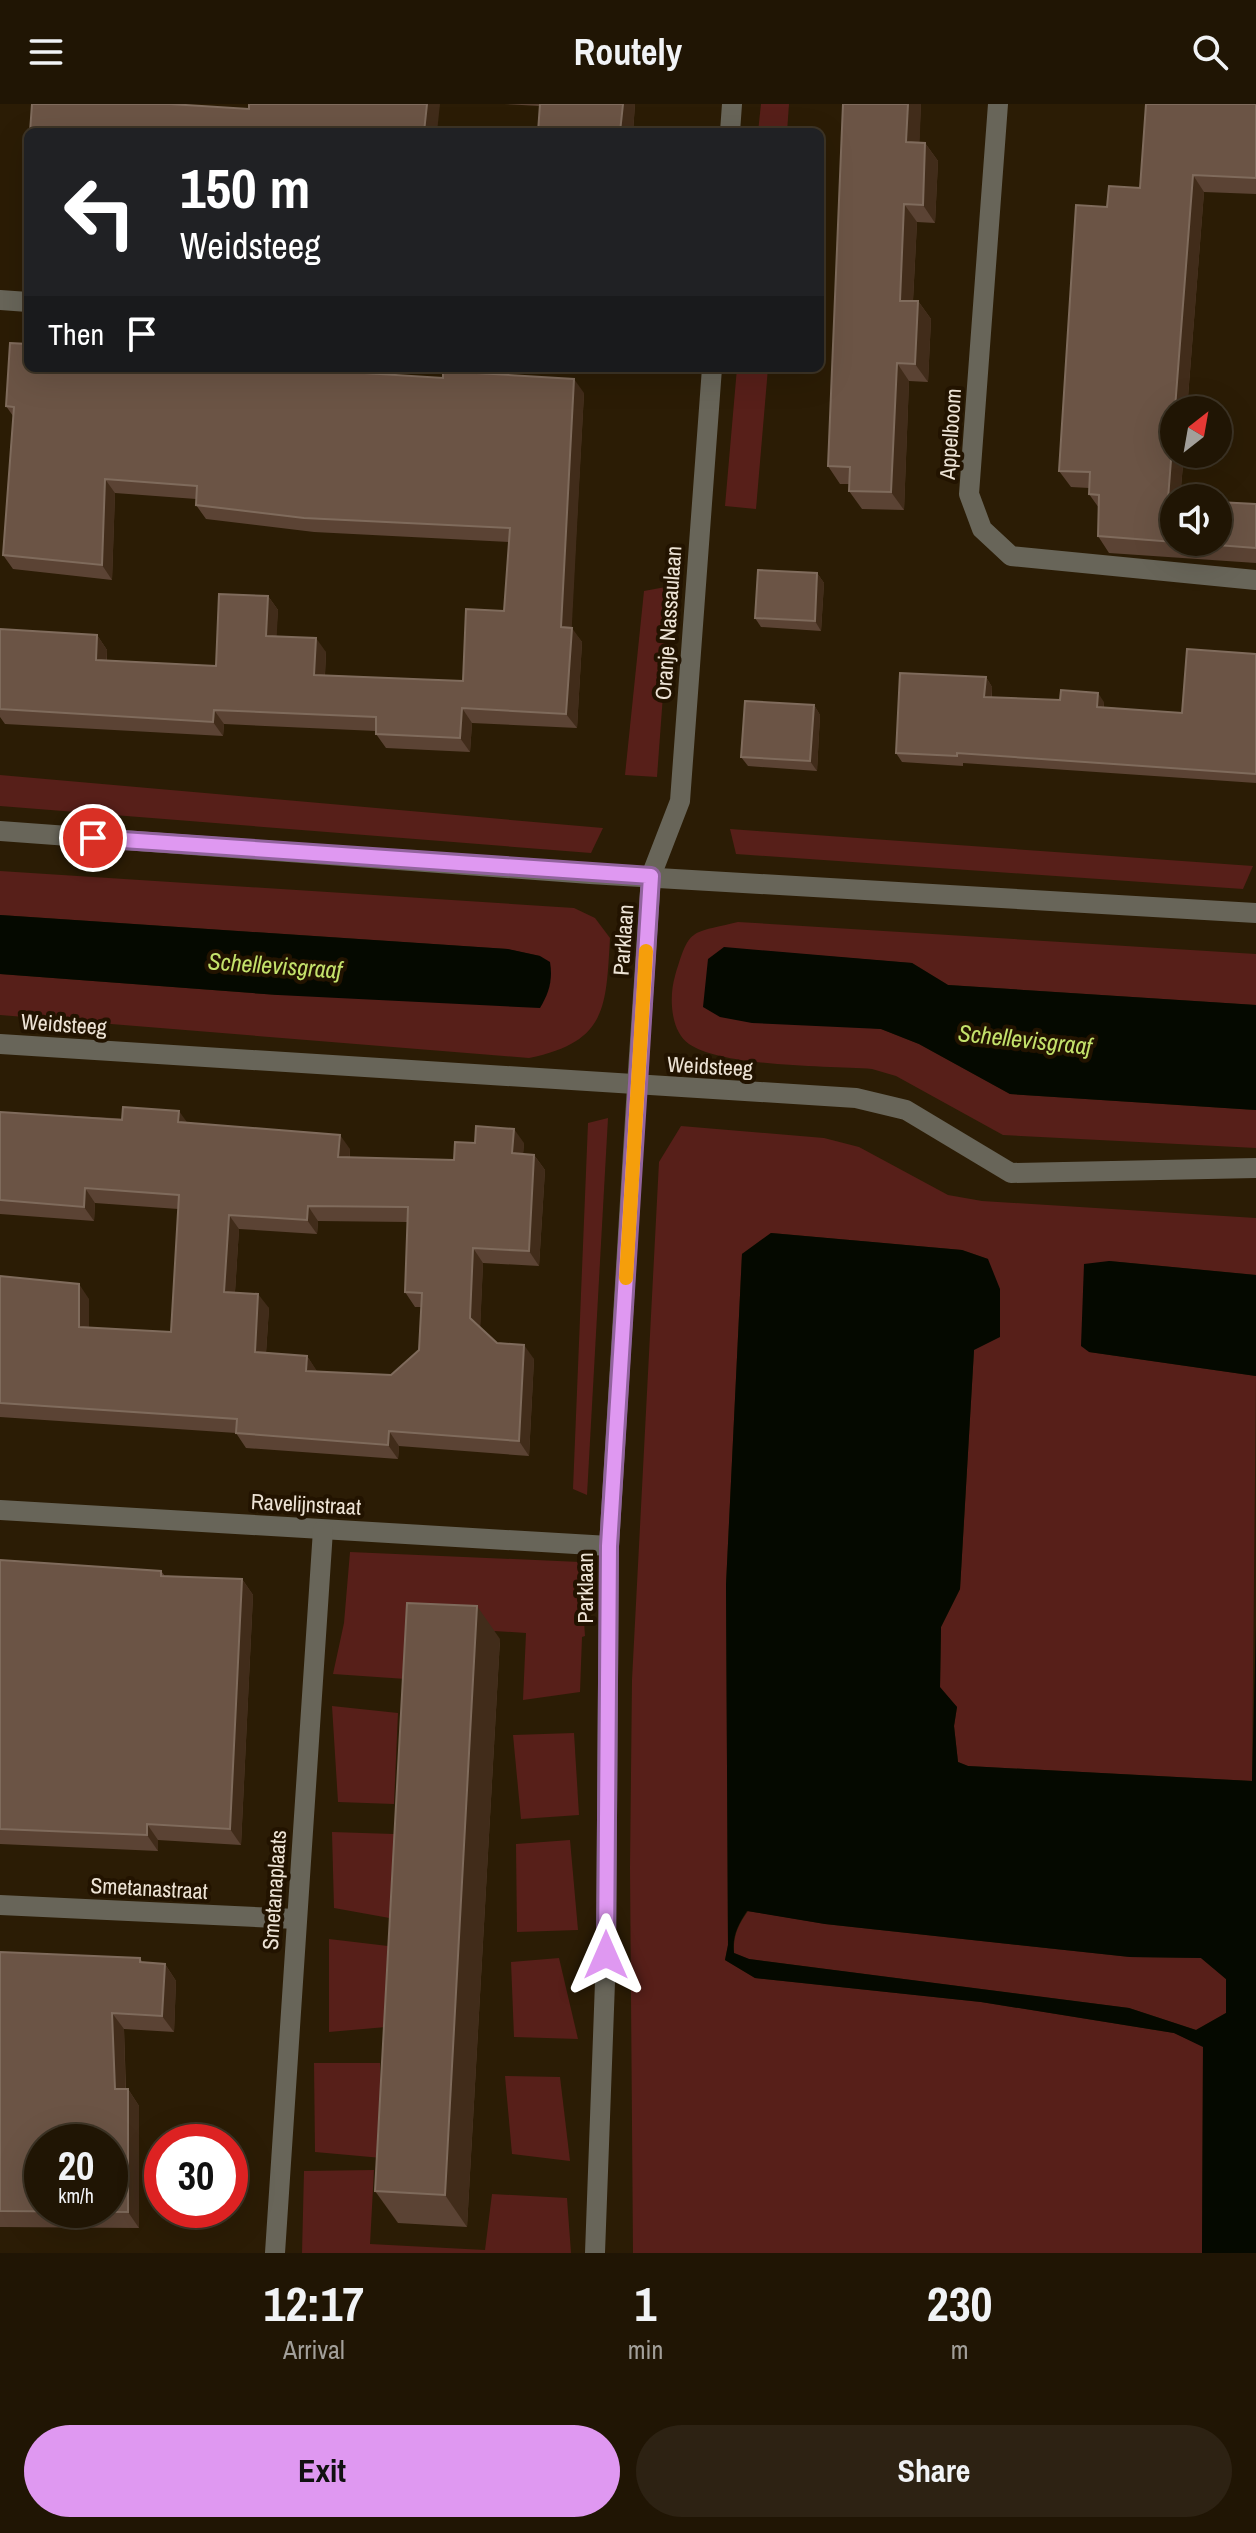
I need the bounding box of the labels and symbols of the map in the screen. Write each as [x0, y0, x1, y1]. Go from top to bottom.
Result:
street label: Appelboom [932, 387, 968, 482]
north arrow [1160, 396, 1232, 468]
street label: Oranje Nassaulaan [648, 545, 688, 701]
pin [59, 804, 127, 872]
street label: Parklaan [606, 903, 640, 977]
water label: Schellevisgraaf [207, 944, 346, 986]
street label: Weidsteeg [20, 1006, 108, 1042]
water label: Schellevisgraaf [956, 1016, 1096, 1062]
street label: Weidsteeg [666, 1049, 754, 1083]
street label: Ravelijnstraat [250, 1486, 362, 1522]
street label: Parklaan [570, 1552, 600, 1624]
street label: Smetanaplaats [255, 1829, 293, 1951]
street label: Smetanastraat [90, 1870, 208, 1906]
position arrow [564, 1913, 648, 1997]
speed limit sign: 30 [144, 2124, 248, 2228]

